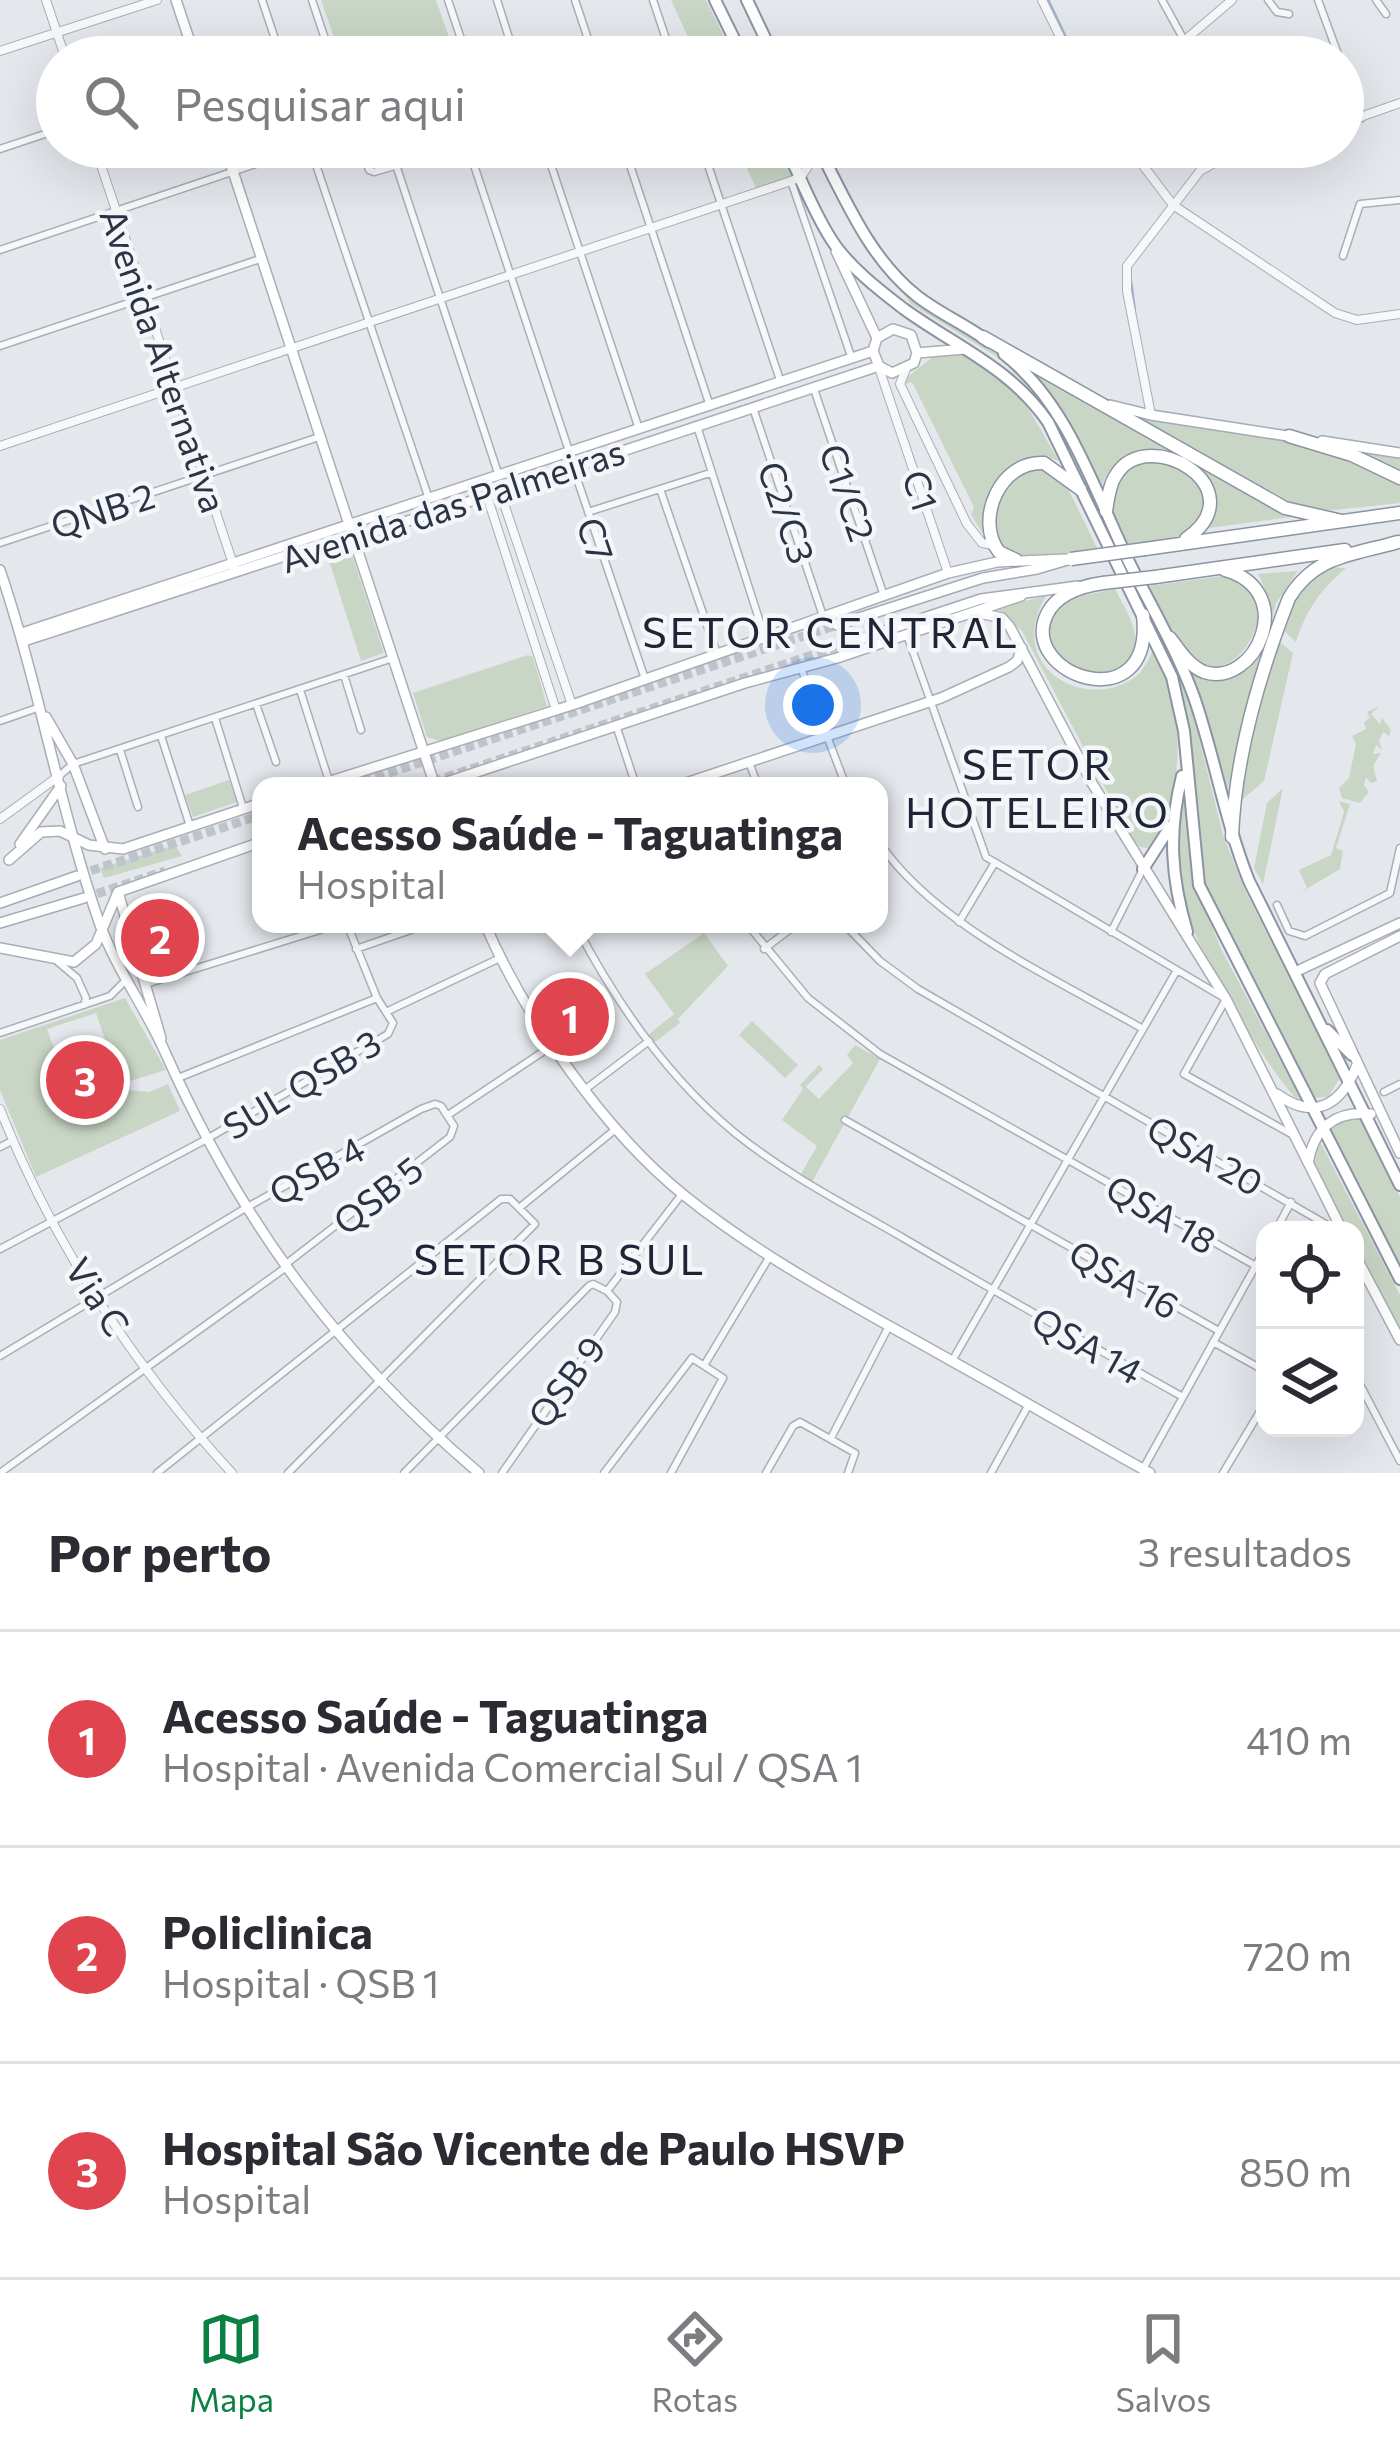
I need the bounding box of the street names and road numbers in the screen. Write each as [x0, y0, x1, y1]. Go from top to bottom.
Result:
street label: Avenida Alternativa [92, 202, 238, 518]
street label: Avenida das Palmeiras [274, 428, 630, 580]
street label: C1/C2 [812, 438, 886, 546]
street label: C2/C3 [750, 455, 826, 569]
street label: C1 [895, 464, 949, 516]
street label: QNB 2 [44, 472, 160, 546]
street label: C7 [569, 511, 625, 567]
street label: SUL QSB 3 [214, 1019, 388, 1147]
street label: QSA 20 [1140, 1104, 1272, 1204]
street label: QSB 4 [261, 1125, 371, 1213]
street label: QSB 5 [324, 1145, 430, 1243]
street label: QSA 18 [1099, 1164, 1225, 1262]
street label: QSA 16 [1062, 1229, 1188, 1327]
street label: Via C [58, 1249, 140, 1343]
street label: QSA 14 [1025, 1296, 1151, 1392]
street label: QSB 9 [517, 1327, 613, 1435]

